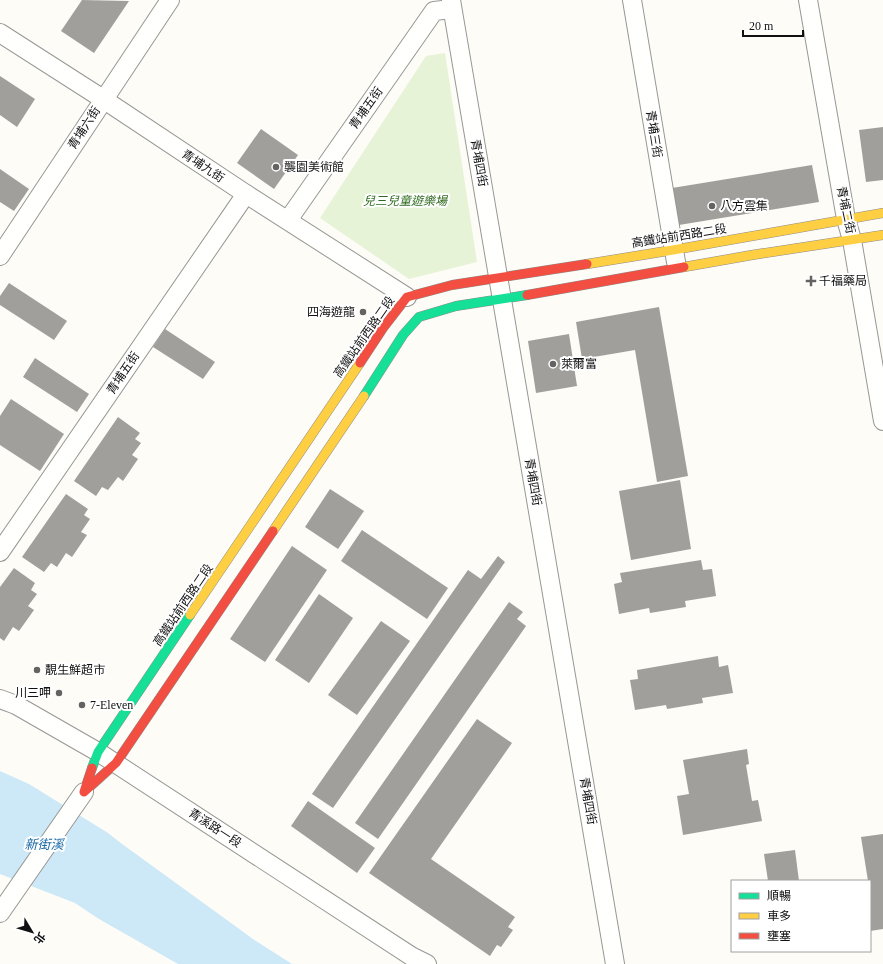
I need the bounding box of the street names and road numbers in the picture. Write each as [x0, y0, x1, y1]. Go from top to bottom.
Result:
street label: 青埔五街 [346, 84, 386, 132]
street label: 青埔六街 [65, 104, 103, 152]
street label: 青埔三街 [643, 109, 665, 159]
street label: 青埔四街 [468, 138, 490, 188]
street label: 青埔九街 [179, 147, 227, 185]
street label: 青埔二街 [834, 185, 858, 235]
street label: 高鐵站前西路二段 [630, 222, 728, 250]
street label: 高鐵站前西路二段 [331, 294, 397, 380]
street label: 青埔五街 [104, 349, 142, 397]
street label: 青埔四街 [522, 457, 544, 507]
street label: 高鐵站前西路二段 [150, 561, 216, 649]
street label: 青埔四街 [577, 776, 599, 826]
street label: 青溪路一段 [186, 806, 244, 850]

